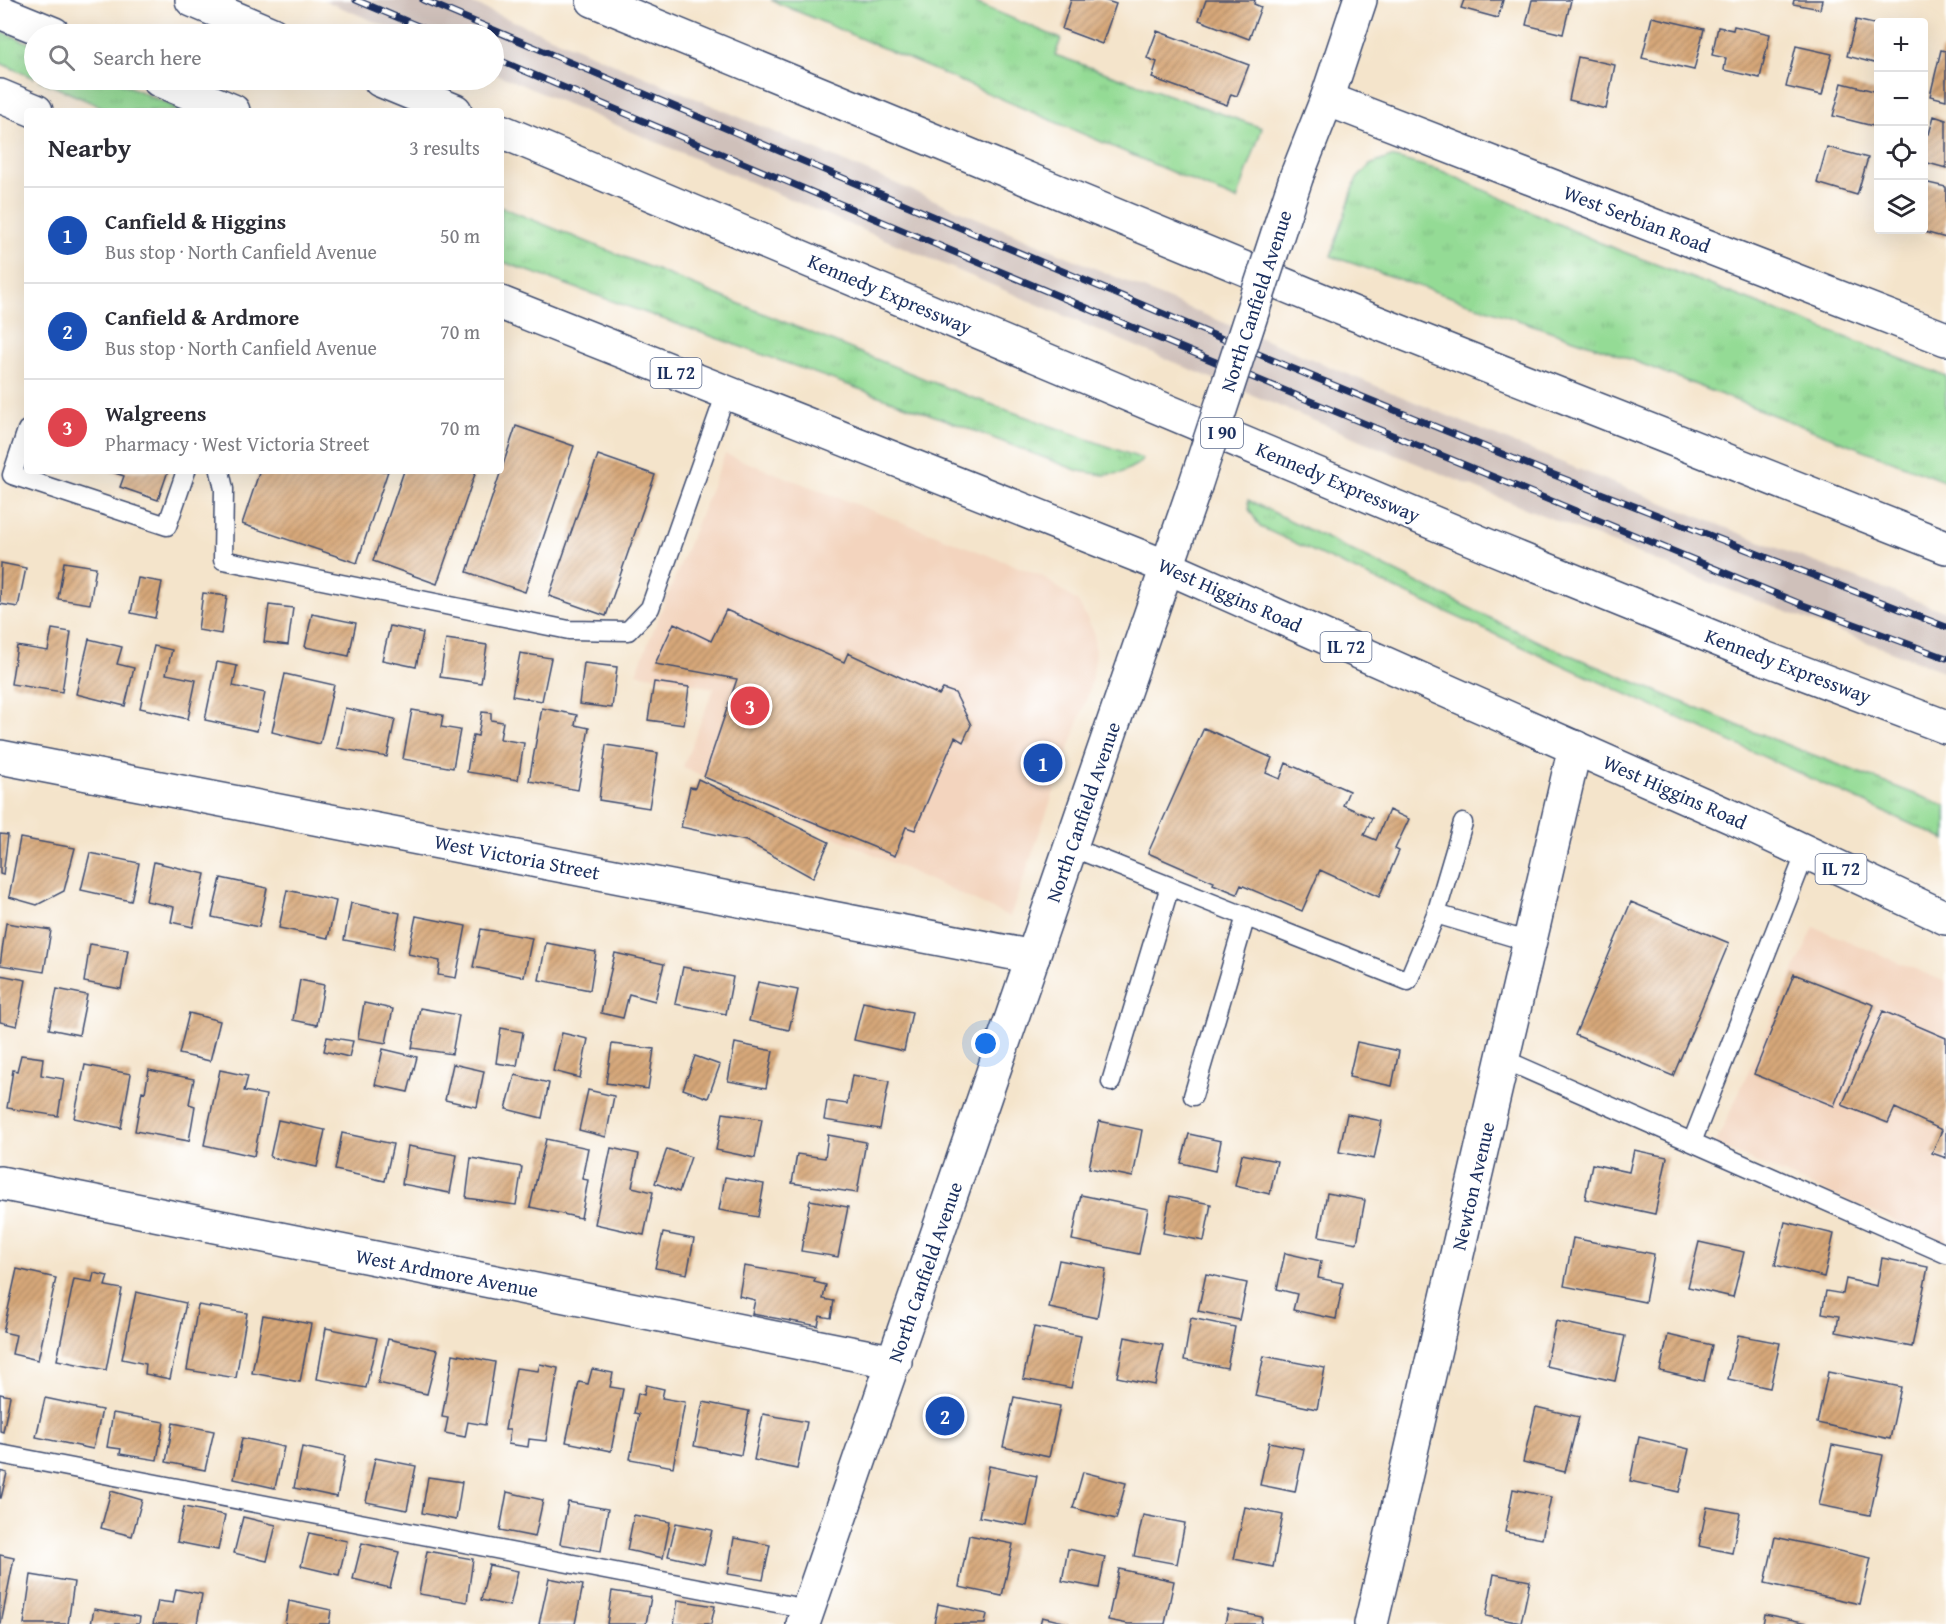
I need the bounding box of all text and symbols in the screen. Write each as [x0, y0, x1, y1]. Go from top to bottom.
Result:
map controls [1874, 18, 1928, 234]
button: + [1874, 18, 1928, 72]
search box [24, 24, 504, 90]
icon: search [45, 41, 78, 74]
text: Search here [93, 41, 202, 73]
button: − [1874, 72, 1928, 126]
button: locate [1874, 126, 1928, 180]
text: Nearby [48, 128, 131, 167]
text: 3 results [409, 133, 480, 162]
street label: West Serbian Road [1559, 177, 1715, 260]
button: layers [1874, 180, 1928, 234]
text: Canfield & Higgins [105, 205, 286, 237]
street label: North Canfield Avenue [1212, 206, 1299, 395]
text: 1 [62, 221, 73, 250]
text: 50 m [440, 221, 480, 250]
text: Bus stop · North Canfield Avenue [105, 237, 377, 266]
street label: Kennedy Expressway [804, 246, 977, 341]
text: Canfield & Ardmore [105, 301, 299, 333]
text: 2 [62, 317, 73, 346]
text: 70 m [440, 317, 480, 346]
text: Bus stop · North Canfield Avenue [105, 333, 377, 362]
road number: IL 72 [650, 358, 702, 388]
text: Walgreens [105, 397, 206, 429]
text: 3 [62, 413, 73, 442]
text: 70 m [440, 413, 480, 442]
road number: I 90 [1201, 418, 1243, 448]
text: Pharmacy · West Victoria Street [105, 429, 370, 458]
street label: Kennedy Expressway [1252, 434, 1425, 529]
street label: West Higgins Road [1154, 550, 1307, 639]
street label: Kennedy Expressway [1701, 621, 1875, 711]
road number: IL 72 [1320, 632, 1372, 662]
pin: 3 [730, 684, 770, 728]
street label: North Canfield Avenue [1038, 718, 1127, 906]
pin: 1 [1024, 740, 1062, 786]
street label: West Higgins Road [1599, 747, 1752, 836]
street label: West Victoria Street [432, 826, 602, 887]
road number: IL 72 [1816, 854, 1866, 884]
your location [971, 1029, 1000, 1058]
street label: Newton Avenue [1444, 1119, 1501, 1253]
street label: North Canfield Avenue [880, 1178, 969, 1366]
street label: West Ardmore Avenue [353, 1241, 541, 1304]
pin: 2 [926, 1394, 964, 1438]

